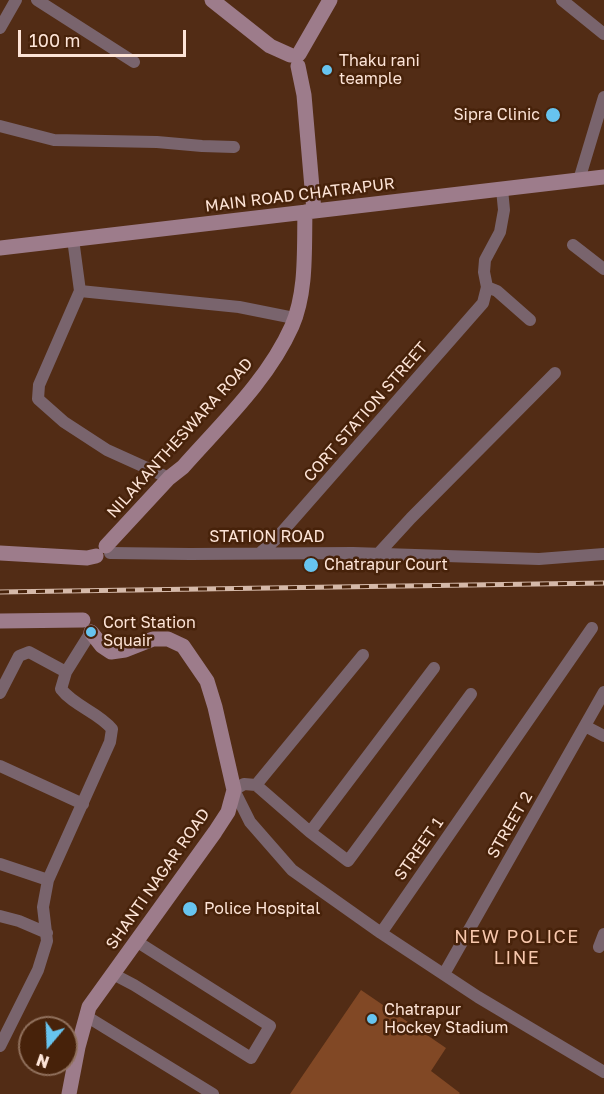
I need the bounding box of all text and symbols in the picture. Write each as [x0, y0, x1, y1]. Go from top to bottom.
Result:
scale bar [21, 18, 189, 56]
text: 100 m [29, 29, 80, 51]
place label: Thaku rani teample [339, 51, 420, 89]
marker: Thaku rani teample [320, 63, 334, 77]
place label: Sipra Clinic [453, 105, 540, 125]
marker: Sipra Clinic [544, 106, 562, 124]
street label: MAIN ROAD CHATRAPUR [204, 174, 396, 216]
street label: CORT STATION STREET [300, 338, 432, 486]
street label: NILAKANTHESWARA ROAD [103, 354, 257, 522]
street label: STATION ROAD [209, 527, 325, 547]
place label: Chatrapur Court [324, 555, 448, 575]
marker: Chatrapur Court [302, 556, 320, 574]
place label: Cort Station Squair [103, 613, 196, 651]
marker: Cort Station Squair [84, 625, 98, 639]
street label: STREET 2 [483, 788, 537, 862]
street label: SHANTI NAGAR ROAD [102, 805, 214, 953]
street label: STREET 1 [390, 814, 448, 884]
place label: Police Hospital [204, 899, 320, 919]
marker: Police Hospital [181, 900, 199, 918]
district label: NEW POLICE LINE [454, 926, 580, 968]
place label: Chatrapur Hockey Stadium [384, 1000, 508, 1038]
marker: Chatrapur Hockey Stadium [365, 1012, 379, 1026]
north arrow [18, 1016, 78, 1076]
text: N [34, 1050, 52, 1073]

